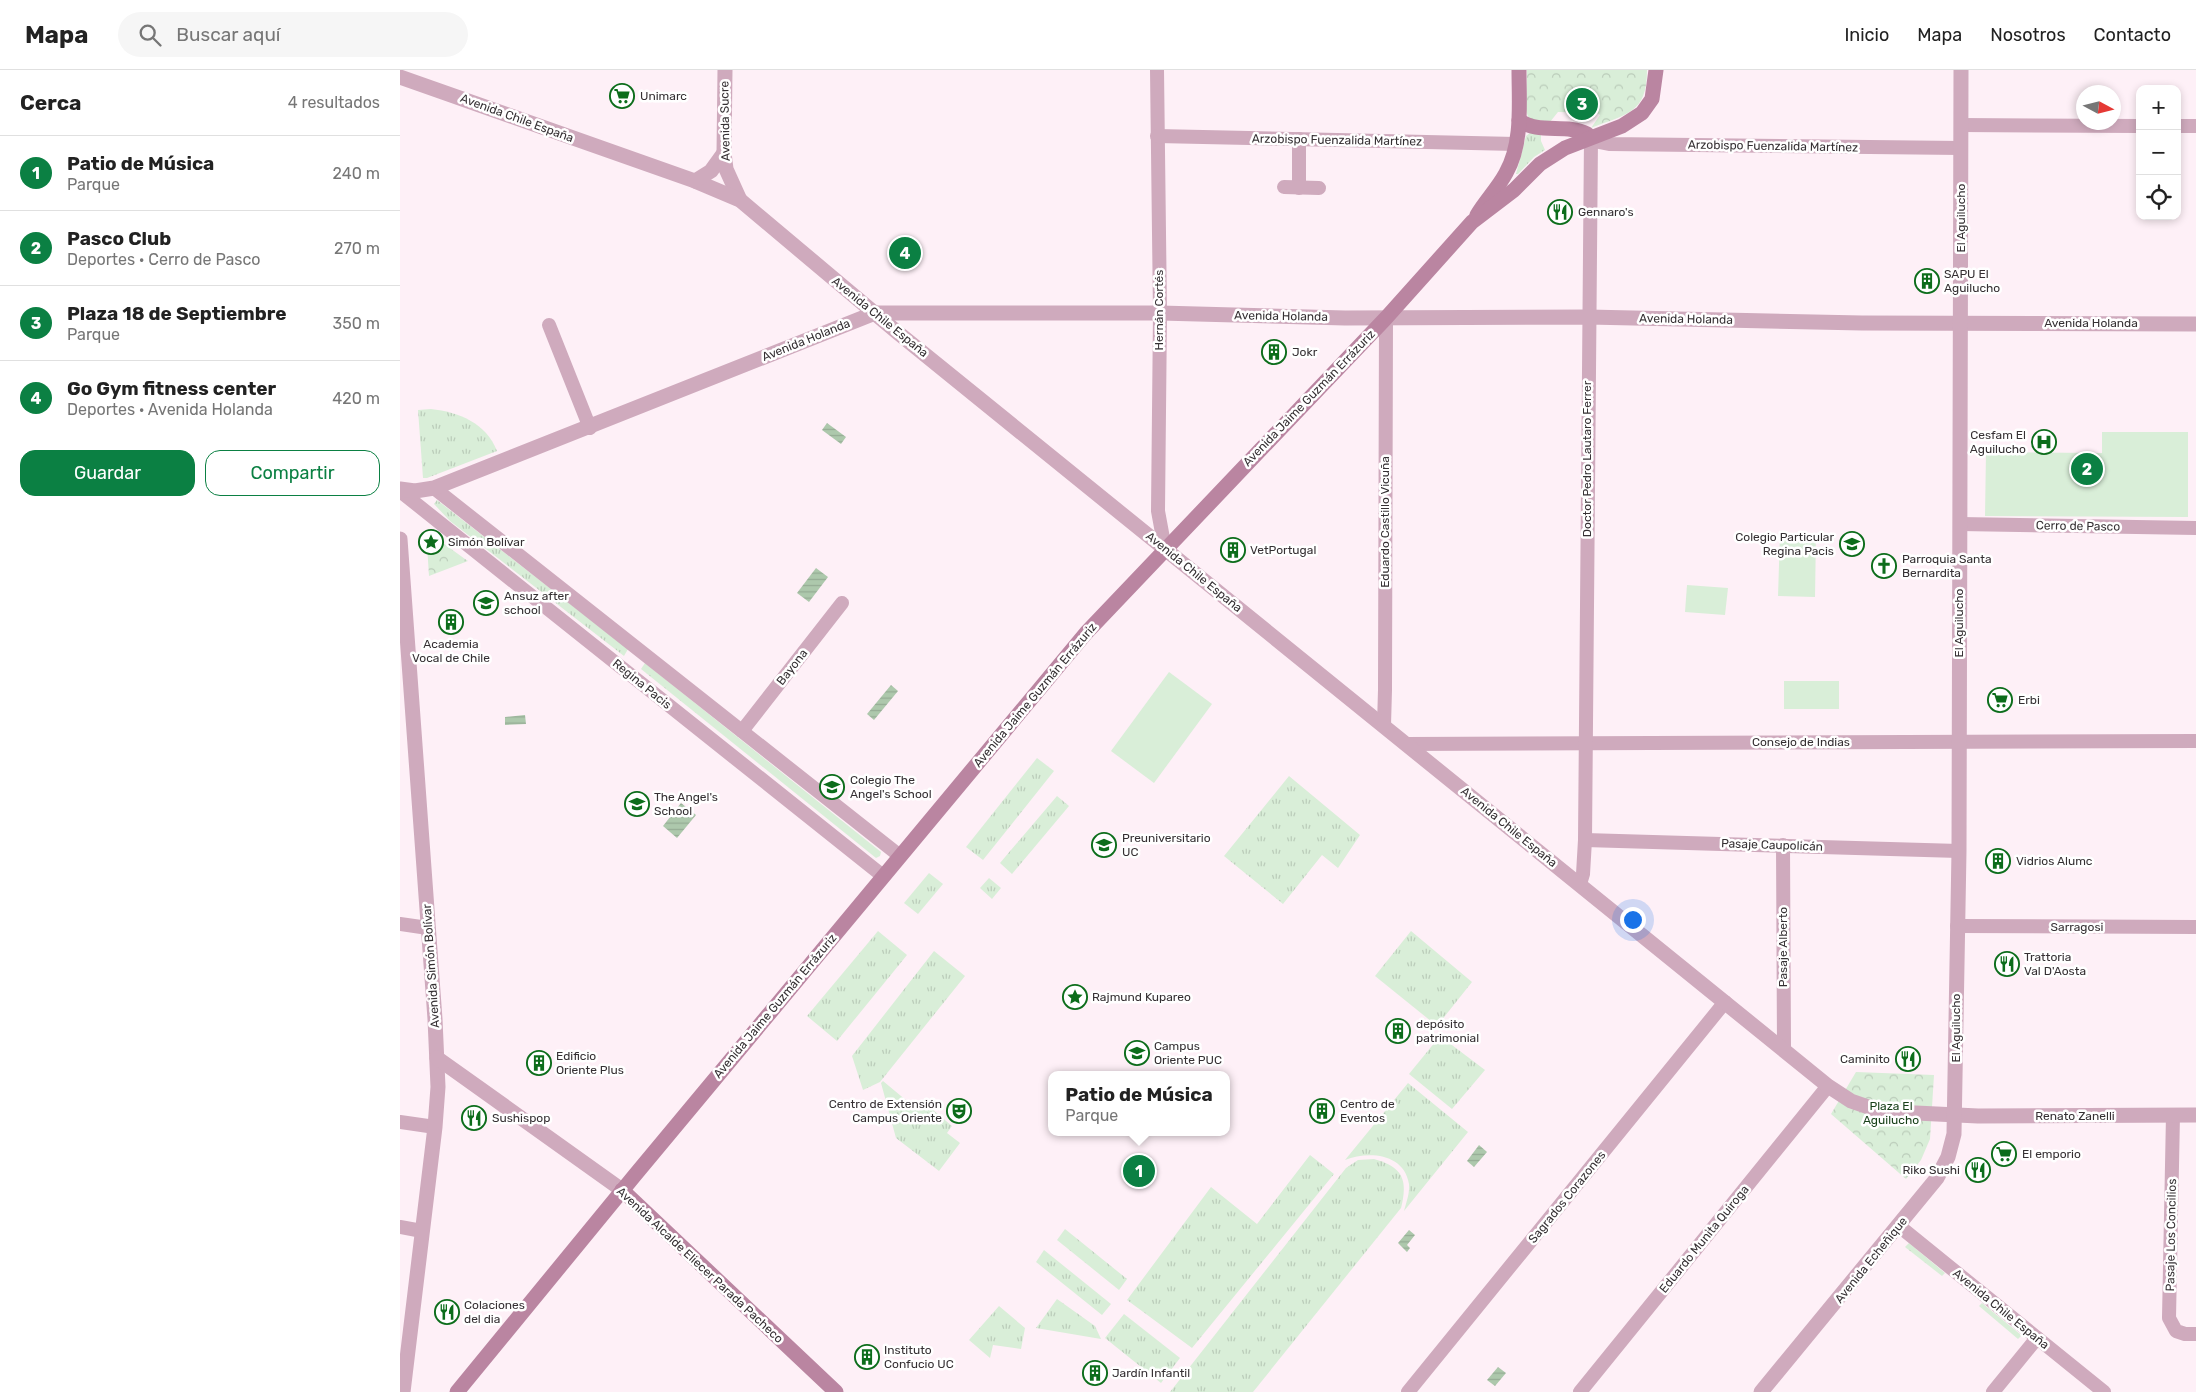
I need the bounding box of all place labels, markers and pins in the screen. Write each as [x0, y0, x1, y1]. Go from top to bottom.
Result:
supermarket icon: Unimarc [609, 83, 635, 109]
pin: 3 [1566, 85, 1598, 123]
place label: Unimarc [640, 89, 687, 103]
restaurant icon: Gennaro's [1547, 199, 1573, 225]
place label: Gennaro's [1578, 205, 1634, 219]
pin: 4 [889, 234, 921, 272]
place label: SAPU El Aguilucho [1944, 267, 2000, 295]
building icon: SAPU El Aguilucho [1914, 268, 1940, 294]
building icon: Jokr [1261, 339, 1287, 365]
place label: Jokr [1292, 345, 1318, 359]
place label: Cesfam El Aguilucho [1970, 428, 2026, 456]
hospital icon: Cesfam El Aguilucho [2031, 429, 2057, 455]
pin: 2 [2071, 450, 2103, 488]
place icon: Simón Bolívar [418, 529, 444, 555]
place label: Colegio Particular Regina Pacis [1735, 530, 1834, 558]
school or university icon: Colegio Particular Regina Pacis [1839, 531, 1865, 557]
place label: Simón Bolívar [448, 535, 525, 549]
building icon: VetPortugal [1220, 537, 1246, 563]
place label: VetPortugal [1250, 543, 1316, 557]
place label: Parroquia Santa Bernardita [1902, 552, 1992, 580]
church icon: Parroquia Santa Bernardita [1871, 553, 1897, 579]
place label: Ansuz after school [504, 589, 569, 617]
school or university icon: Ansuz after school [473, 590, 499, 616]
building icon: Academia Vocal de Chile [438, 609, 464, 635]
place label: Academia Vocal de Chile [412, 637, 490, 665]
supermarket icon: Erbi [1987, 687, 2013, 713]
place label: Erbi [2018, 693, 2040, 707]
place label: Colegio The Angel's School [850, 773, 932, 801]
school or university icon: Colegio The Angel's School [819, 774, 845, 800]
place label: The Angel's School [654, 790, 718, 818]
school or university icon: The Angel's School [624, 791, 650, 817]
place label: Preuniversitario UC [1122, 831, 1211, 859]
school or university icon: Preuniversitario UC [1091, 832, 1117, 858]
building icon: Vidrios Alumc [1985, 848, 2011, 874]
place label: Vidrios Alumc [2016, 854, 2093, 868]
place label: Trattoria Val D'Aosta [2024, 950, 2086, 978]
restaurant icon: Trattoria Val D'Aosta [1994, 951, 2020, 977]
place icon: Rajmund Kupareo [1062, 984, 1088, 1010]
place label: Rajmund Kupareo [1092, 990, 1191, 1004]
place label: depósito patrimonial [1416, 1017, 1479, 1045]
building icon: depósito patrimonial [1385, 1018, 1411, 1044]
place label: Campus Oriente PUC [1154, 1039, 1222, 1067]
school or university icon: Campus Oriente PUC [1124, 1040, 1150, 1066]
restaurant icon: Caminito [1895, 1046, 1921, 1072]
place label: Edificio Oriente Plus [556, 1049, 624, 1077]
building icon: Edificio Oriente Plus [526, 1050, 552, 1076]
place label: Caminito [1840, 1052, 1890, 1066]
place label: Centro de Extensión Campus Oriente [829, 1097, 942, 1125]
place label: Centro de Eventos [1340, 1097, 1395, 1125]
theatre icon: Centro de Extensión Campus Oriente [946, 1098, 972, 1124]
building icon: Centro de Eventos [1309, 1098, 1335, 1124]
restaurant icon: Sushispop [461, 1105, 487, 1131]
place label: Sushispop [492, 1111, 550, 1125]
supermarket icon: El emporio [1991, 1141, 2017, 1167]
place label: El emporio [2022, 1147, 2081, 1161]
pin: 1 [1123, 1152, 1155, 1190]
restaurant icon: Riko Sushi [1965, 1157, 1991, 1183]
place label: Riko Sushi [1902, 1163, 1960, 1177]
place label: Colaciones del dia [464, 1298, 525, 1326]
restaurant icon: Colaciones del dia [434, 1299, 460, 1325]
place label: Instituto Confucio UC [884, 1343, 954, 1371]
building icon: Instituto Confucio UC [854, 1344, 880, 1370]
building icon: Jardín Infantil [1082, 1360, 1108, 1386]
place label: Jardín Infantil [1112, 1366, 1190, 1380]

